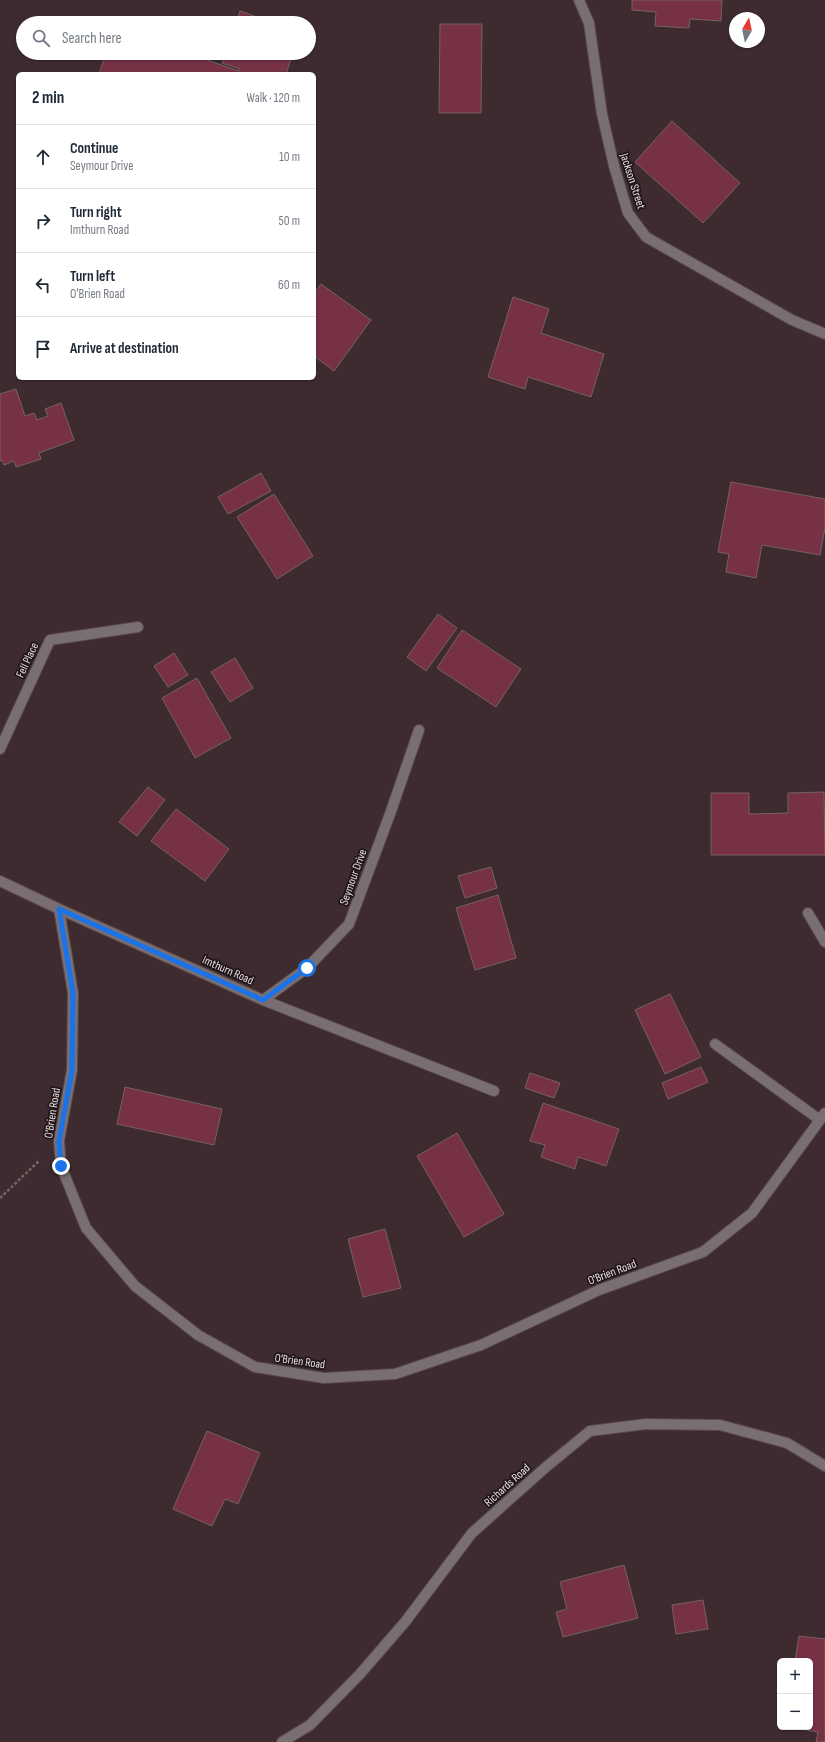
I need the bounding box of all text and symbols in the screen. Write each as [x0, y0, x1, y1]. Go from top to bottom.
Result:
north arrow [729, 12, 765, 48]
search box [16, 16, 316, 60]
icon: search [30, 27, 52, 49]
text: Search here [62, 29, 122, 48]
text: 2 min [32, 88, 64, 108]
text: Walk · 120 m [247, 90, 300, 106]
text: Continue [70, 139, 119, 158]
icon: ahead [32, 146, 54, 168]
text: 10 m [279, 149, 300, 165]
street label: Jackson Street [616, 150, 649, 211]
text: Seymour Drive [70, 158, 133, 174]
text: Turn right [70, 203, 122, 222]
icon: right [32, 210, 54, 232]
text: 50 m [279, 213, 300, 229]
text: Imthurn Road [70, 222, 129, 238]
text: Turn left [70, 267, 115, 286]
icon: left [32, 274, 54, 296]
text: 60 m [278, 277, 300, 293]
text: O'Brien Road [70, 286, 125, 302]
icon: arrive [32, 338, 54, 360]
text: Arrive at destination [70, 339, 179, 358]
street label: Fell Place [13, 640, 42, 680]
street label: Seymour Drive [336, 847, 371, 907]
street label: Imthurn Road [200, 953, 256, 988]
route start [298, 959, 316, 977]
street label: O'Brien Road [41, 1087, 64, 1139]
route end [52, 1157, 70, 1175]
street label: O'Brien Road [586, 1256, 639, 1289]
street label: O'Brien Road [274, 1351, 326, 1372]
street label: Richards Road [481, 1461, 533, 1510]
map controls [777, 1658, 813, 1730]
button: + [777, 1658, 813, 1694]
button: − [777, 1694, 813, 1730]

